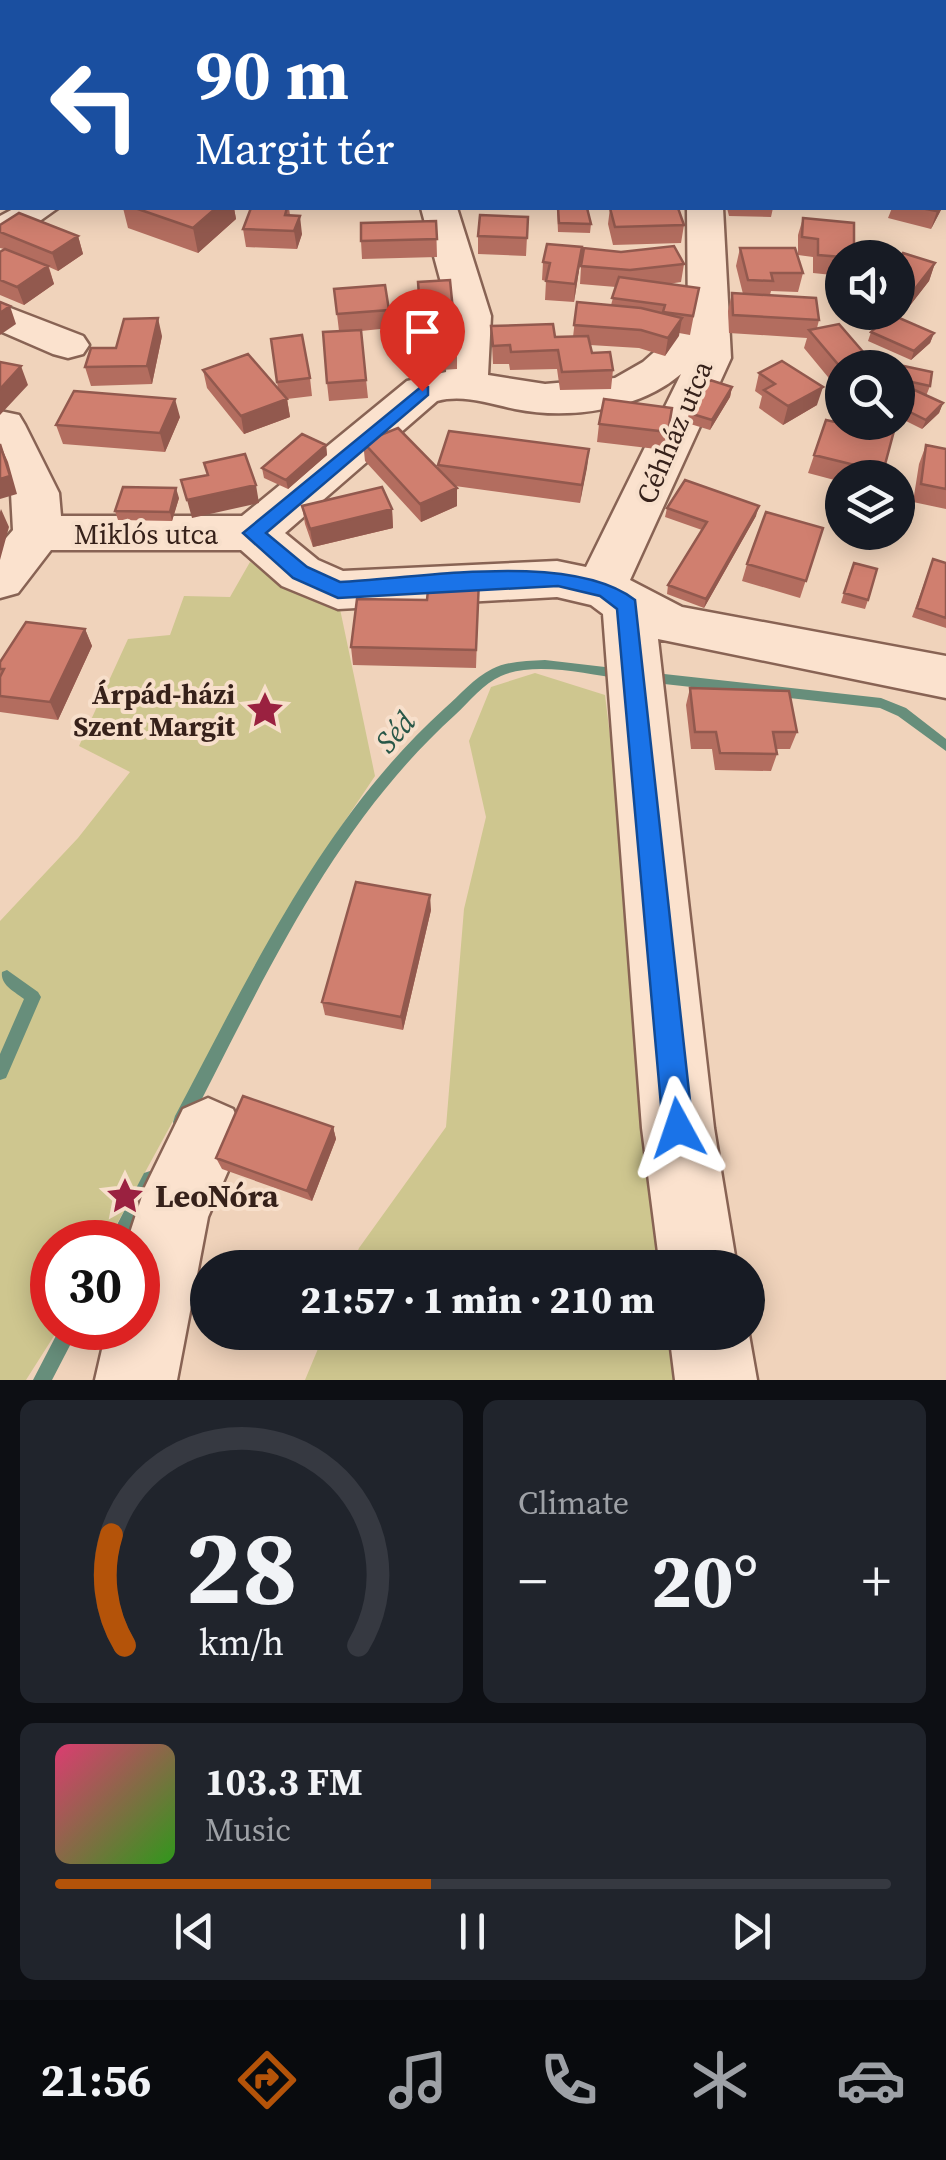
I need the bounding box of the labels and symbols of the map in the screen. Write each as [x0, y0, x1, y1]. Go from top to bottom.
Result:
pin [380, 289, 465, 392]
street label: Céhház utca [627, 354, 722, 509]
street label: Miklós utca [74, 515, 219, 553]
place label: Árpád-házi Szent Margit [73, 675, 236, 745]
place icon: Árpád-házi Szent Margit [244, 689, 286, 731]
water label: Séd [366, 702, 424, 761]
position arrow [626, 1076, 730, 1180]
place label: LeoNóra [155, 1174, 280, 1218]
place icon: LeoNóra [104, 1175, 146, 1217]
speed limit sign: 30 [30, 1220, 160, 1350]

